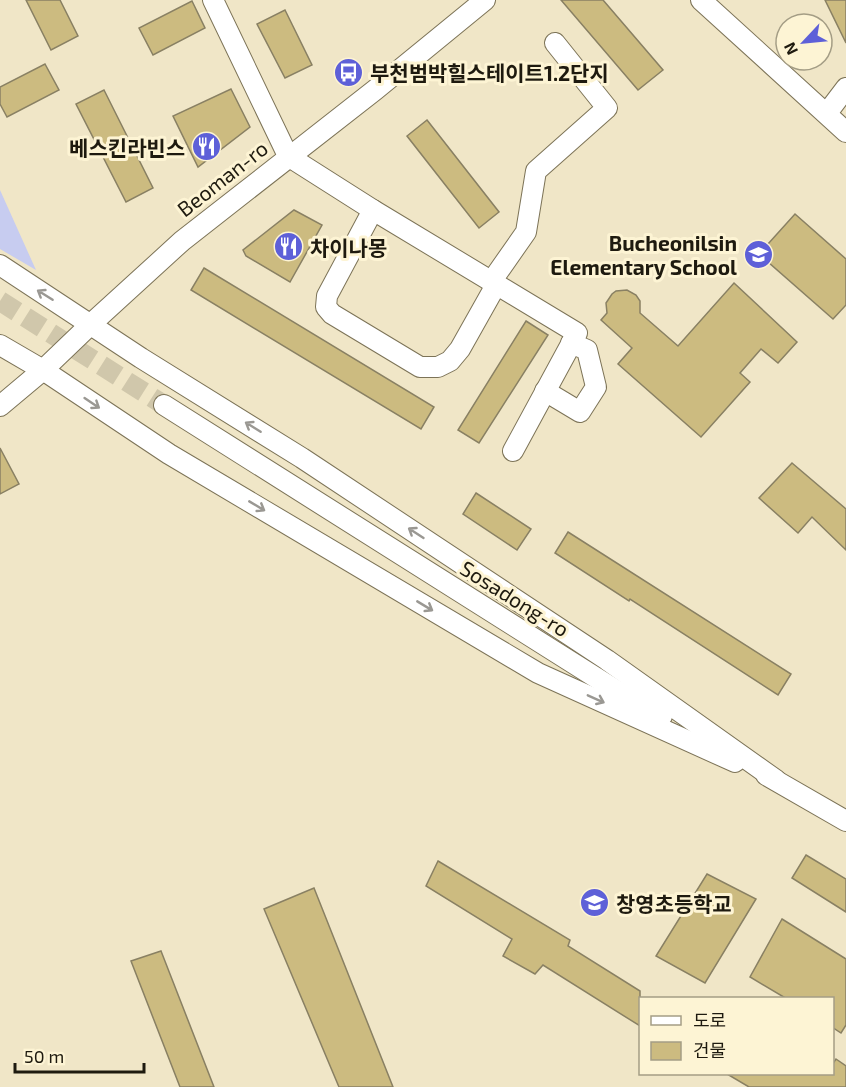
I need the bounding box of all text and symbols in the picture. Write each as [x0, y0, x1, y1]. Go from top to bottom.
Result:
north arrow [774, 12, 834, 72]
text: N [779, 39, 801, 58]
bus stop icon: 부천범박힐스테이트1.2단지 [333, 56, 365, 88]
place label: 부천범박힐스테이트1.2단지 [370, 60, 609, 85]
restaurant icon: 베스킨라빈스 [190, 131, 222, 163]
place label: 베스킨라빈스 [69, 135, 185, 160]
street label: Beoman-ro [172, 135, 272, 221]
place label: Bucheonilsin Elementary School [550, 230, 737, 280]
restaurant icon: 차이나몽 [273, 231, 305, 263]
place label: 차이나몽 [310, 235, 387, 260]
school or university icon: Bucheonilsin Elementary School [742, 238, 774, 270]
one-way arrow [37, 288, 54, 300]
one-way arrow [83, 397, 99, 409]
one-way arrow [245, 421, 262, 433]
one-way arrow [248, 500, 265, 512]
one-way arrow [408, 527, 425, 539]
street label: Sosadong-ro [456, 555, 574, 641]
one-way arrow [416, 600, 433, 612]
one-way arrow [586, 694, 604, 705]
school or university icon: 창영초등학교 [579, 887, 611, 919]
place label: 창영초등학교 [616, 891, 732, 916]
legend [639, 997, 834, 1075]
text: 도로 [693, 1009, 726, 1031]
scale bar [15, 1036, 144, 1074]
text: 건물 [693, 1039, 726, 1061]
text: 50 m [24, 1045, 64, 1067]

